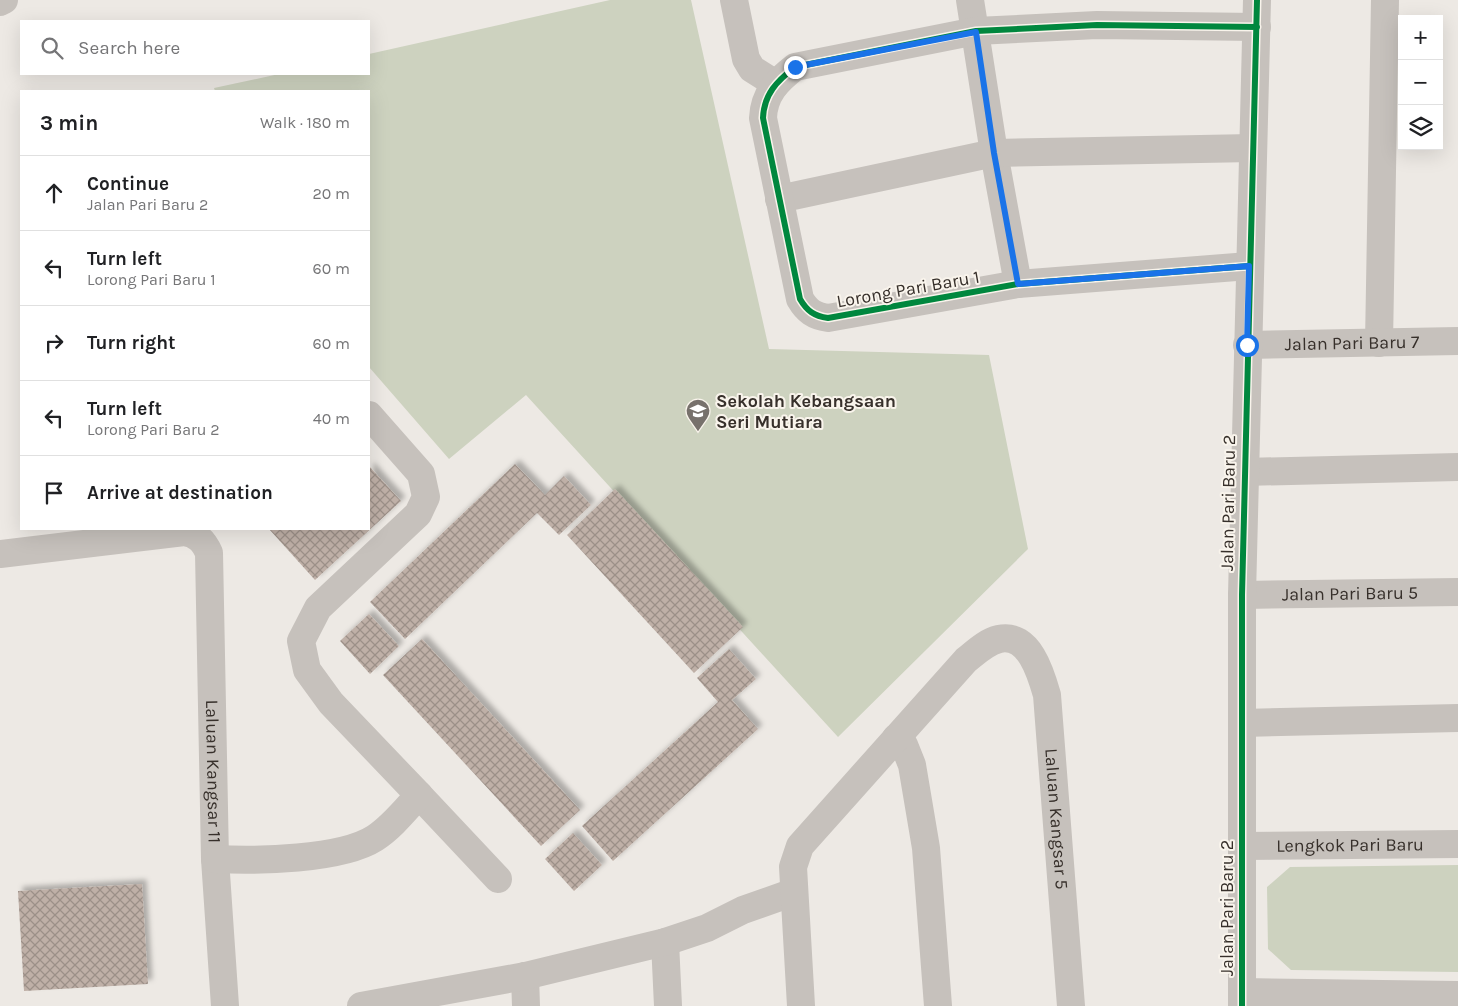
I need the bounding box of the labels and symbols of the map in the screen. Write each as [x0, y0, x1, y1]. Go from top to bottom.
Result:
route end [784, 56, 807, 79]
street label: Lorong Pari Baru 1 [835, 266, 981, 312]
street label: Jalan Pari Baru 7 [1284, 331, 1420, 355]
route start [1236, 334, 1259, 357]
place label: Sekolah Kebangsaan Seri Mutiara [716, 390, 896, 433]
school or university icon: Sekolah Kebangsaan Seri Mutiara [685, 398, 711, 432]
street label: Jalan Pari Baru 2 [1216, 435, 1240, 571]
street label: Jalan Pari Baru 5 [1282, 582, 1418, 605]
street label: Laluan Kangsar 11 [201, 699, 226, 843]
street label: Laluan Kangsar 5 [1040, 747, 1073, 890]
street label: Lengkok Pari Baru [1276, 833, 1424, 857]
street label: Jalan Pari Baru 2 [1216, 840, 1238, 976]

